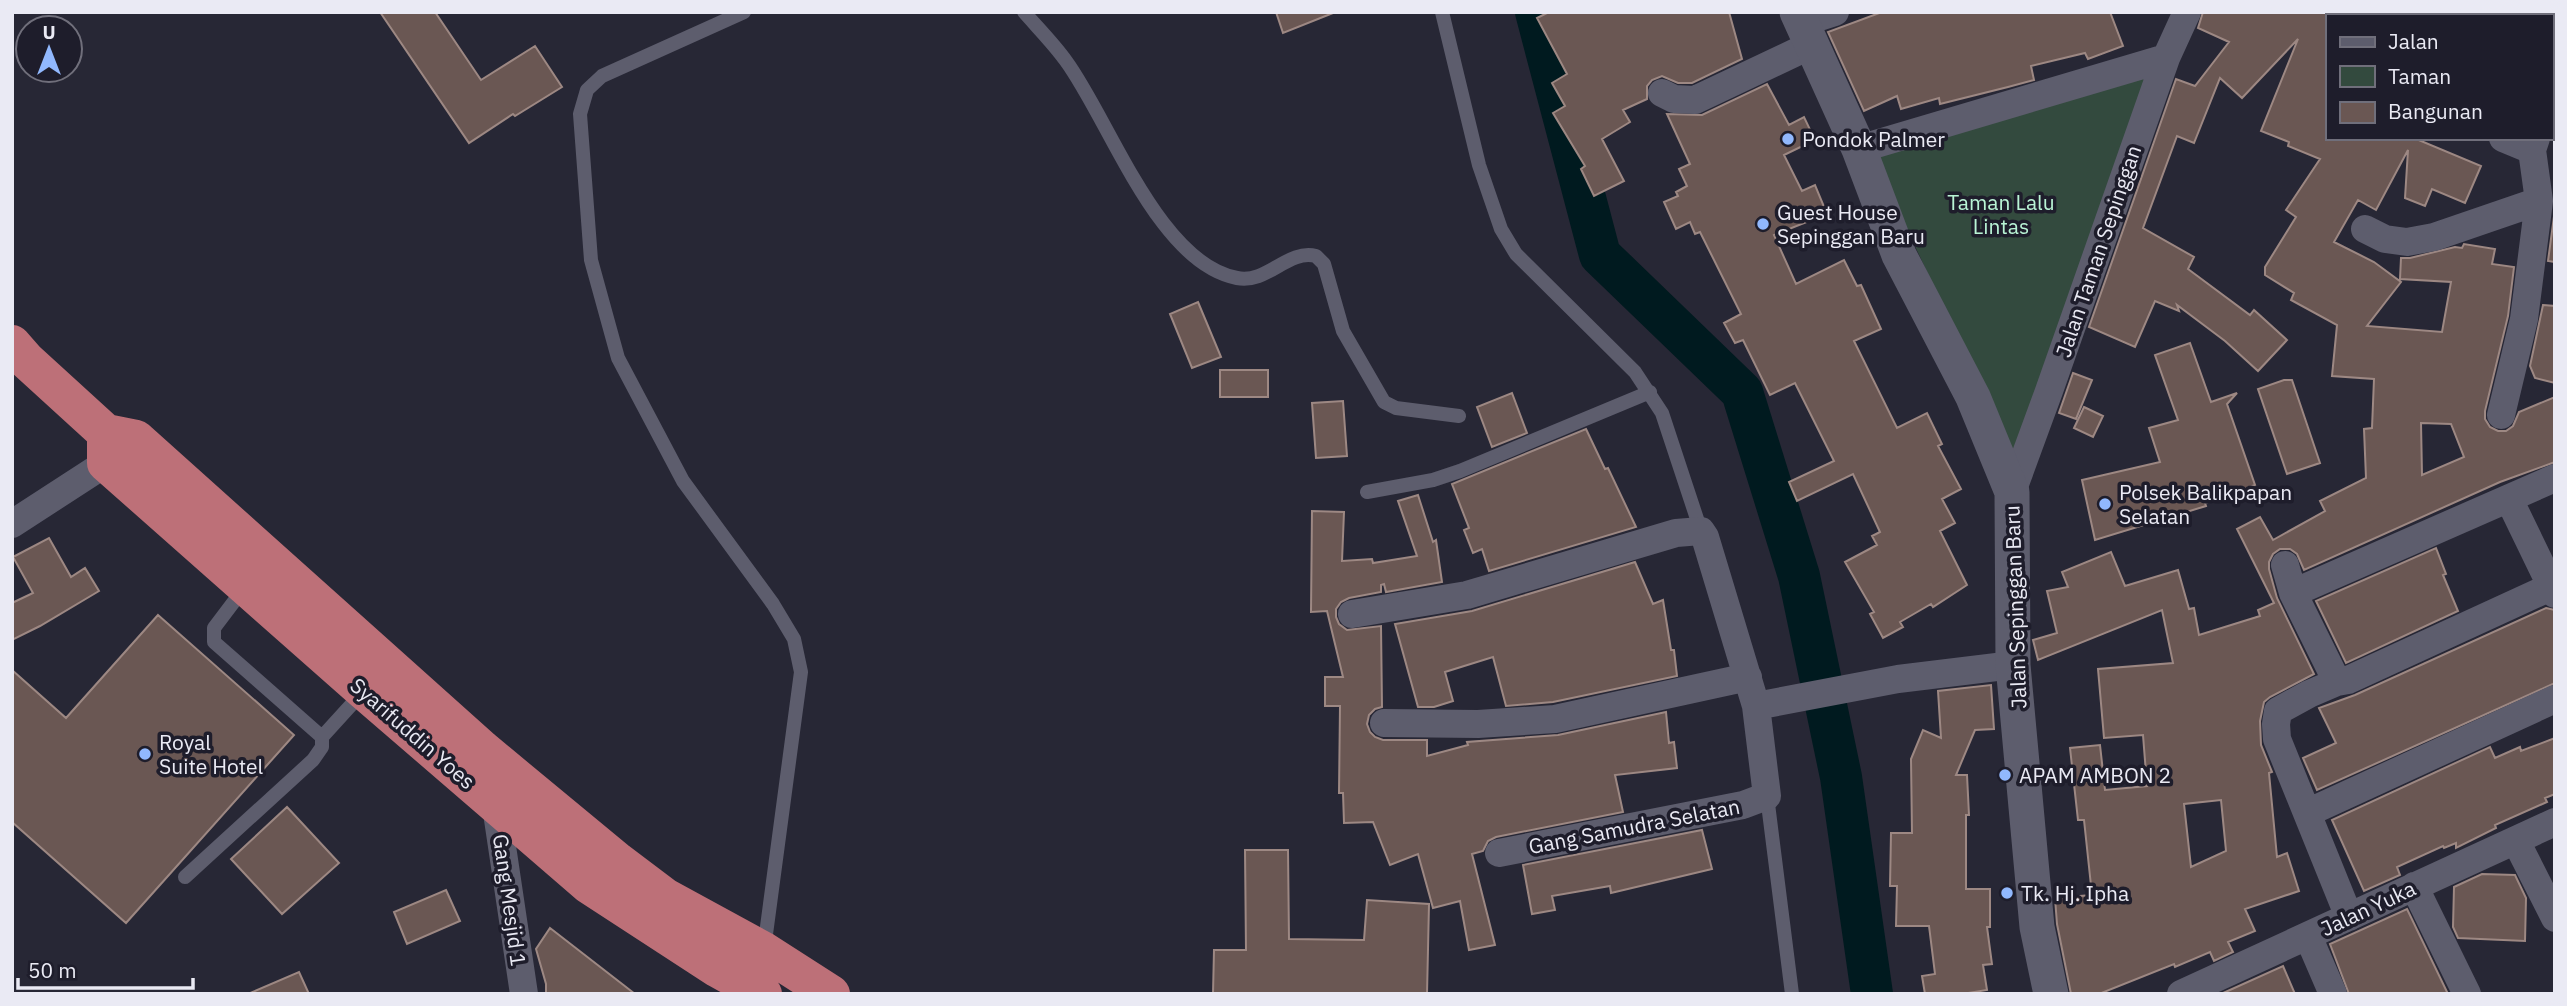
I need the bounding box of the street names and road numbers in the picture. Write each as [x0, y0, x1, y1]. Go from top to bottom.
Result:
street label: Jalan Taman Sepinggan [2049, 141, 2147, 361]
street label: Jalan Sepinggan Baru [1997, 505, 2033, 709]
street label: Syarifuddin Yoes [345, 671, 481, 795]
street label: Gang Samudra Selatan [1526, 792, 1742, 860]
street label: Gang Mesjid 1 [487, 832, 533, 968]
street label: Jalan Yuka [2316, 874, 2420, 942]

